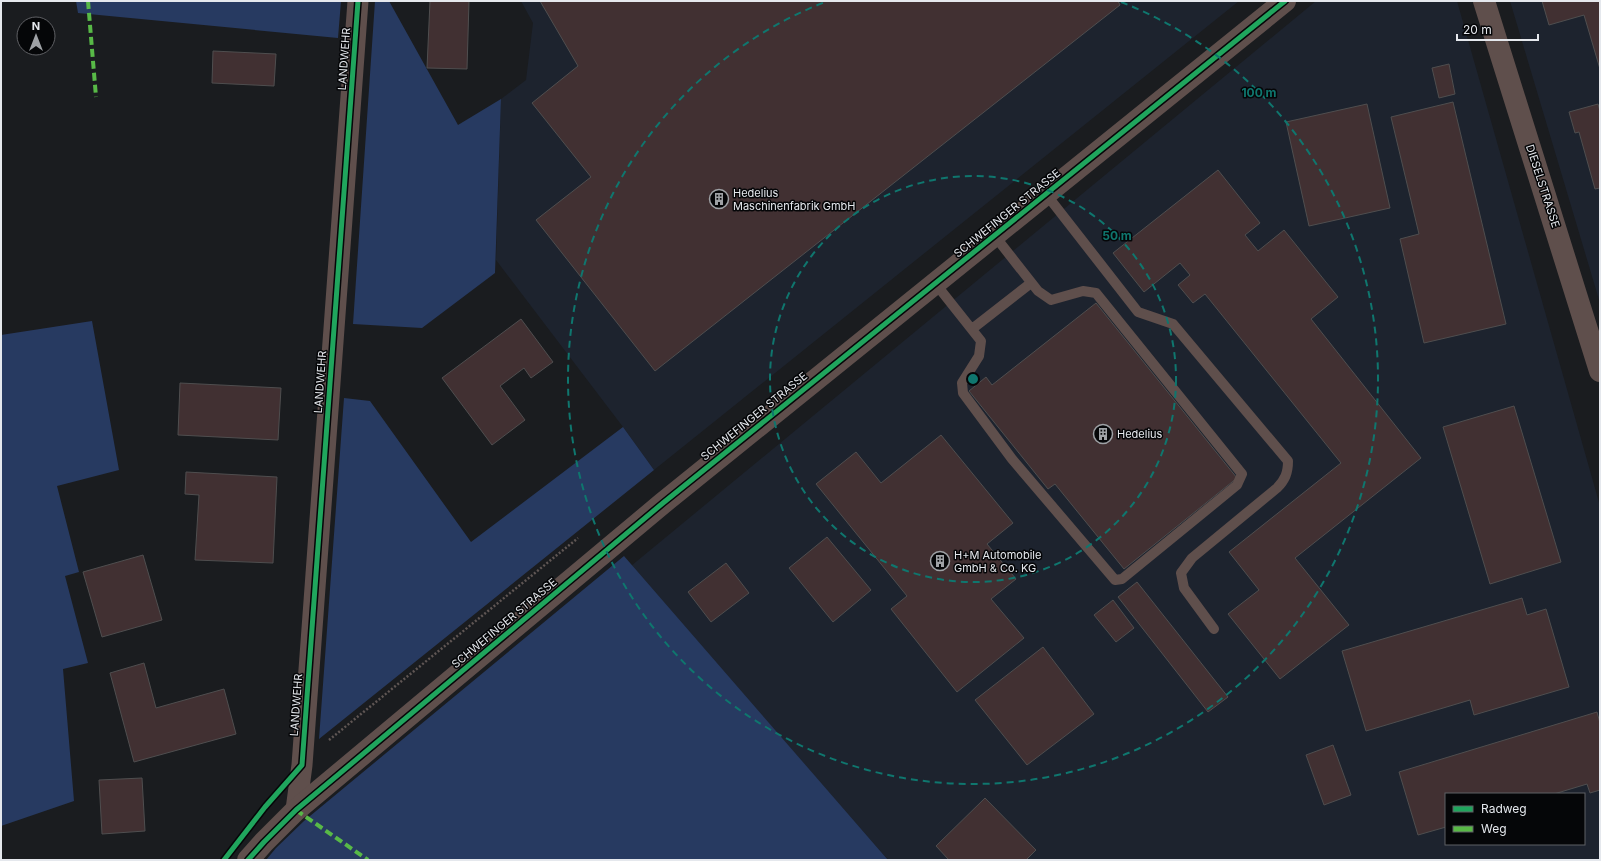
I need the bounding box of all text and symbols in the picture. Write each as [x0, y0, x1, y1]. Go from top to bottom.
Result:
north arrow [16, 16, 56, 56]
scale bar [1457, 16, 1538, 42]
text: N [32, 19, 40, 33]
text: 20 m [1463, 22, 1492, 37]
street label: LANDWEHR [335, 27, 353, 91]
text: 100 m [1241, 85, 1277, 100]
street label: DIESELSTRASSE [1523, 142, 1563, 230]
street label: SCHWEFINGER STRASSE [951, 166, 1063, 260]
place label: Hedelius Maschinenfabrik GmbH [733, 186, 855, 213]
building icon: Hedelius Maschinenfabrik GmbH [708, 188, 730, 210]
text: 50 m [1102, 228, 1132, 243]
street label: LANDWEHR [311, 350, 329, 414]
street label: SCHWEFINGER STRASSE [698, 369, 810, 463]
centre of rings [966, 372, 980, 386]
building icon: Hedelius [1092, 423, 1114, 445]
place label: Hedelius [1117, 427, 1163, 441]
place label: H+M Automobile GmbH & Co. KG [954, 548, 1041, 575]
building icon: H+M Automobile GmbH & Co. KG [929, 550, 951, 572]
street label: SCHWEFINGER STRASSE [449, 575, 559, 671]
street label: LANDWEHR [287, 673, 305, 737]
legend [1445, 793, 1585, 845]
text: Radweg [1481, 801, 1527, 816]
text: Weg [1481, 821, 1507, 836]

